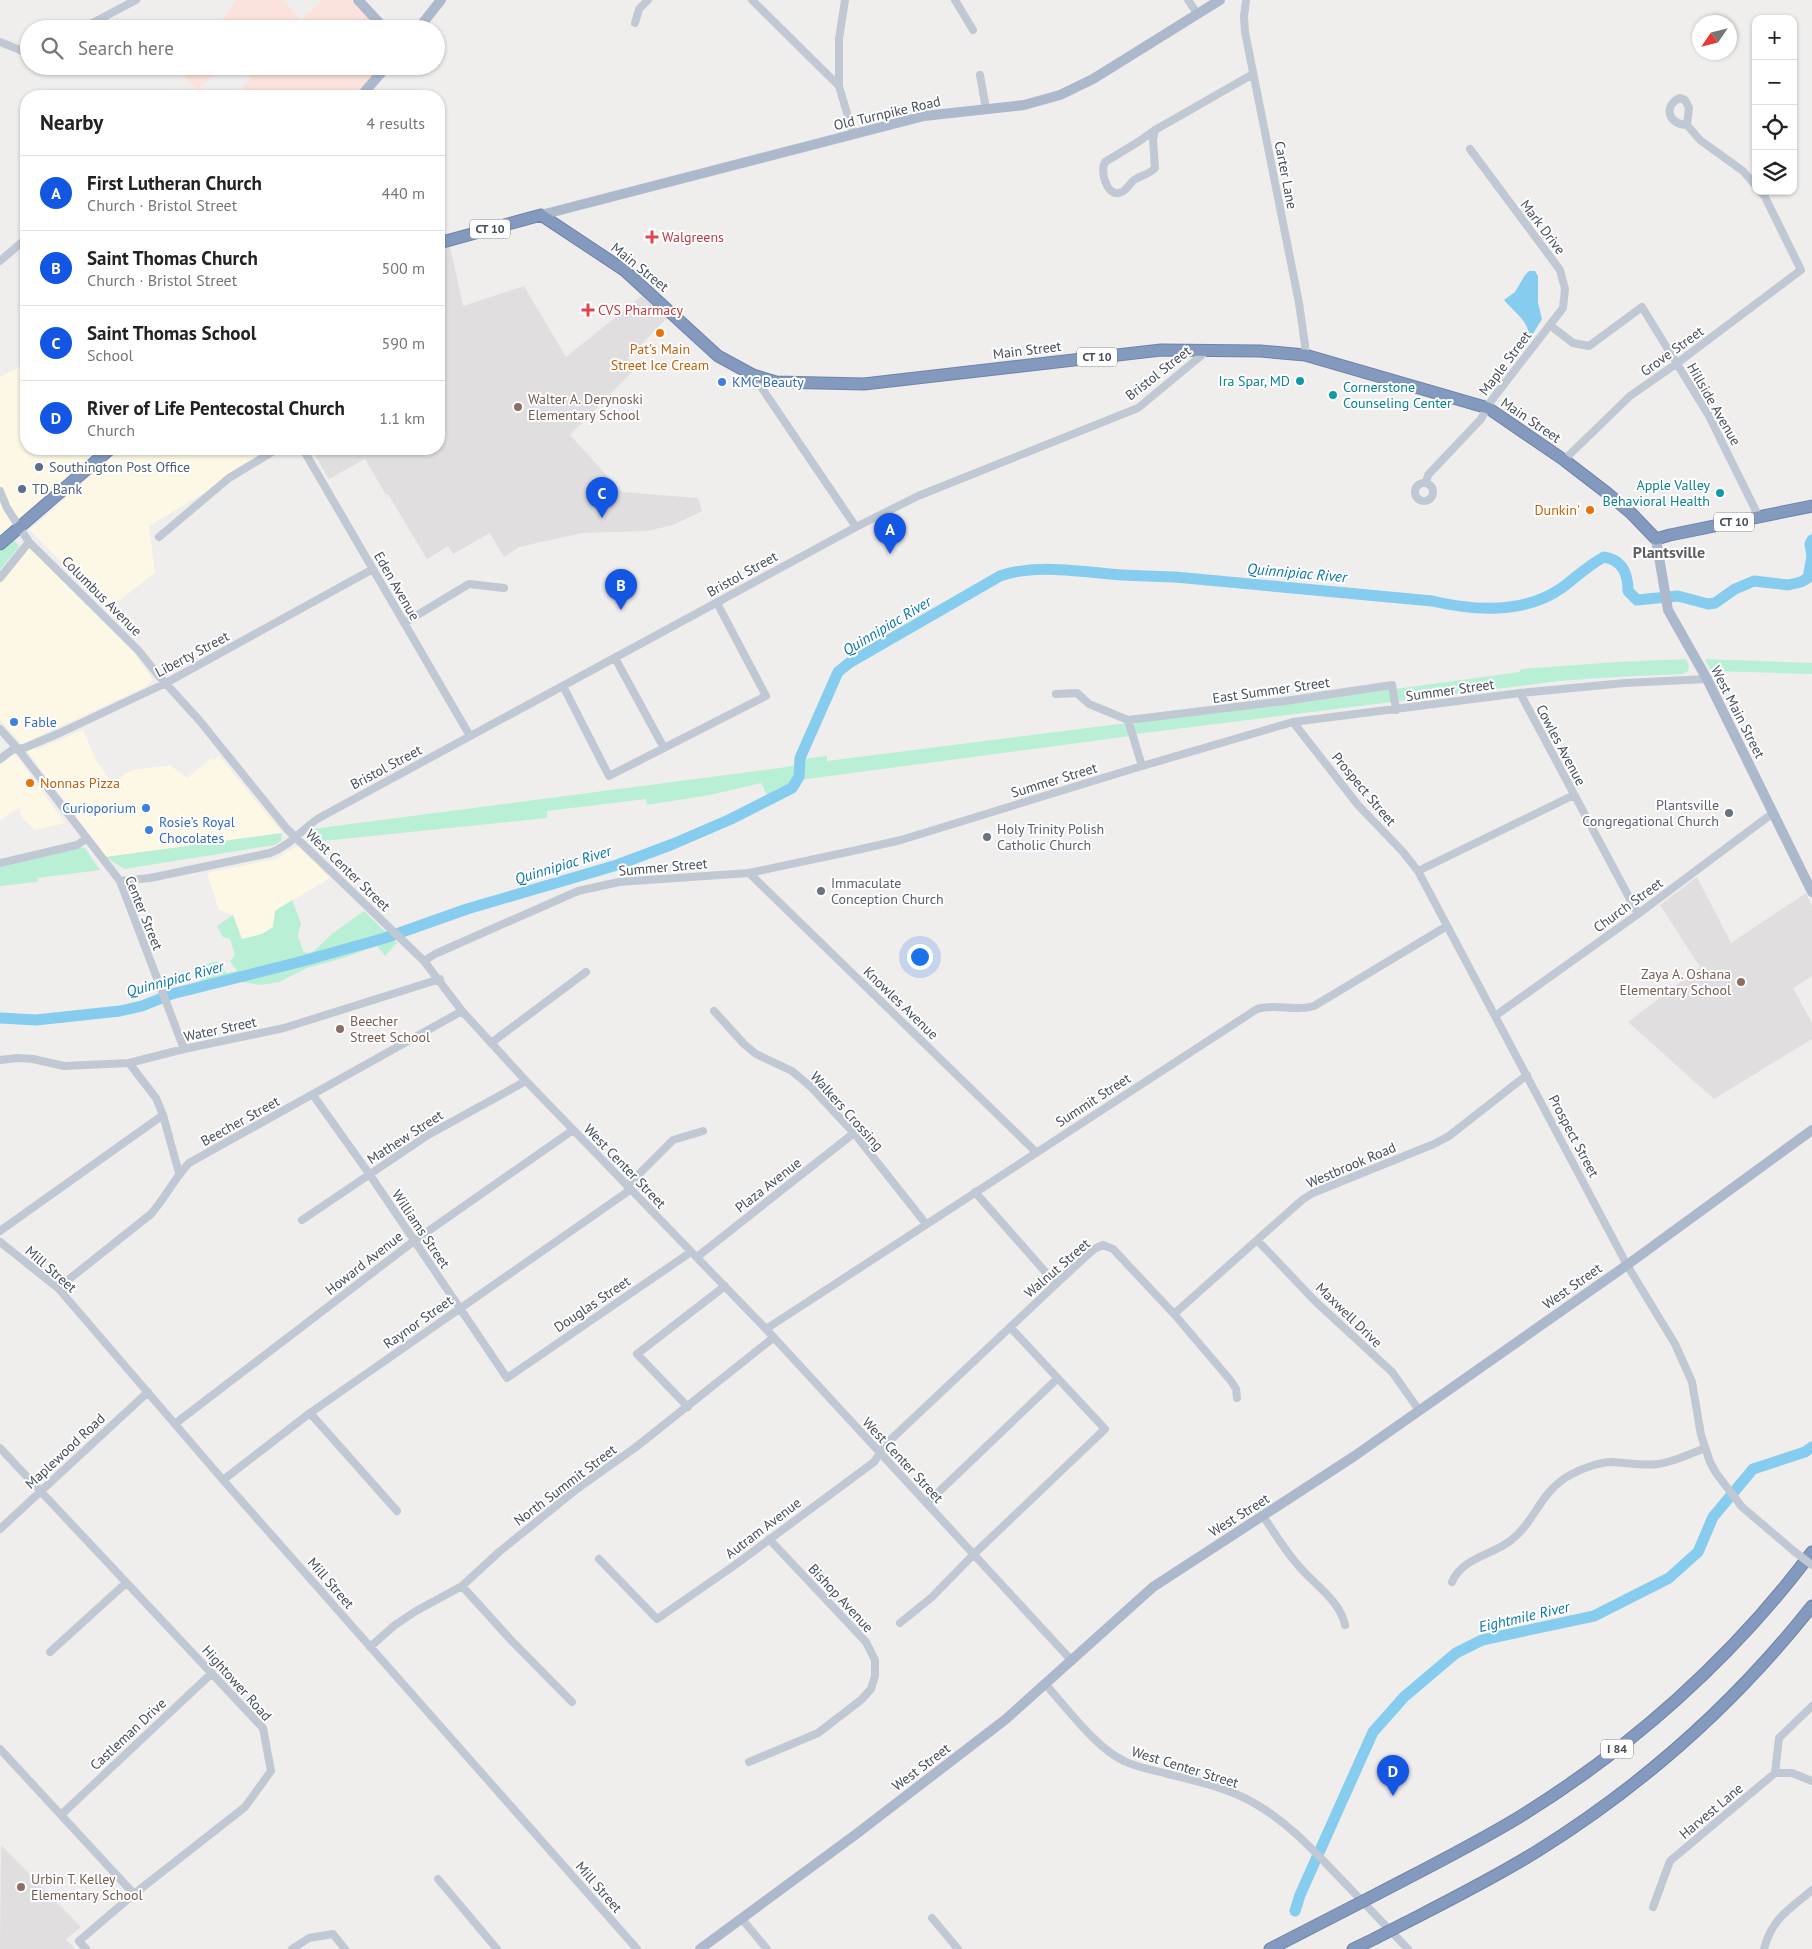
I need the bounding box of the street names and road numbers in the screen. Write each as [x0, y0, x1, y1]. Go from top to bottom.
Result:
street label: Old Turnpike Road [832, 92, 942, 134]
street label: Carter Lane [1271, 140, 1301, 210]
street label: Mark Drive [1516, 196, 1570, 258]
road number: CT 10 [470, 220, 510, 238]
street label: Main Street [608, 238, 673, 296]
street label: Grove Street [1637, 322, 1707, 380]
street label: Maple Street [1475, 327, 1535, 399]
street label: Main Street [992, 337, 1063, 363]
street label: Bristol Street [1122, 342, 1195, 404]
road number: CT 10 [1077, 348, 1117, 367]
street label: Hillside Avenue [1683, 359, 1745, 449]
street label: Main Street [1497, 393, 1565, 447]
road number: CT 10 [1714, 512, 1754, 532]
street label: Bristol Street [703, 547, 781, 601]
street label: Eden Avenue [370, 548, 424, 624]
street label: Columbus Avenue [58, 552, 146, 640]
street label: Liberty Street [152, 627, 232, 681]
street label: West Main Street [1707, 663, 1769, 761]
street label: East Summer Street [1211, 673, 1331, 707]
street label: Summer Street [1405, 675, 1496, 705]
street label: Cowles Avenue [1532, 701, 1590, 789]
street label: Bristol Street [347, 741, 425, 793]
street label: Prospect Street [1328, 749, 1400, 830]
street label: Summer Street [1009, 758, 1099, 802]
street label: West Center Street [302, 825, 394, 915]
street label: Summer Street [618, 854, 708, 880]
street label: Center Street [121, 873, 167, 953]
street label: Church Street [1590, 874, 1666, 936]
street label: Knowles Avenue [860, 963, 942, 1043]
street label: Water Street [182, 1012, 258, 1045]
street label: Walkers Crossing [807, 1068, 887, 1154]
street label: Summit Street [1052, 1069, 1134, 1131]
street label: Beecher Street [197, 1092, 283, 1150]
street label: Prospect Street [1545, 1092, 1603, 1180]
street label: Mathew Street [364, 1106, 447, 1168]
street label: West Center Street [580, 1120, 670, 1212]
street label: Westbrook Road [1303, 1138, 1399, 1192]
street label: Plaza Avenue [731, 1154, 805, 1216]
street label: Williams Street [388, 1186, 454, 1272]
street label: Howard Avenue [322, 1227, 406, 1299]
street label: Walnut Street [1020, 1234, 1094, 1302]
street label: Mill Street [22, 1242, 81, 1296]
street label: West Street [1539, 1259, 1605, 1313]
street label: Douglas Street [550, 1272, 634, 1336]
street label: Maxwell Drive [1312, 1279, 1386, 1351]
street label: Raynor Street [380, 1291, 457, 1353]
street label: Maplewood Road [21, 1409, 109, 1493]
street label: West Center Street [859, 1413, 948, 1507]
street label: North Summit Street [510, 1440, 620, 1529]
street label: West Street [1205, 1489, 1273, 1541]
street label: Autram Avenue [721, 1494, 805, 1562]
street label: Mill Street [304, 1554, 358, 1613]
street label: Bishop Avenue [805, 1560, 877, 1636]
street label: Hightower Road [198, 1641, 276, 1725]
street label: Castleman Drive [86, 1694, 170, 1774]
street label: West Street [888, 1739, 954, 1795]
road number: I 84 [1601, 1740, 1633, 1758]
street label: West Center Street [1129, 1742, 1241, 1792]
street label: Harvest Lane [1675, 1779, 1747, 1843]
street label: Mill Street [572, 1858, 626, 1917]

